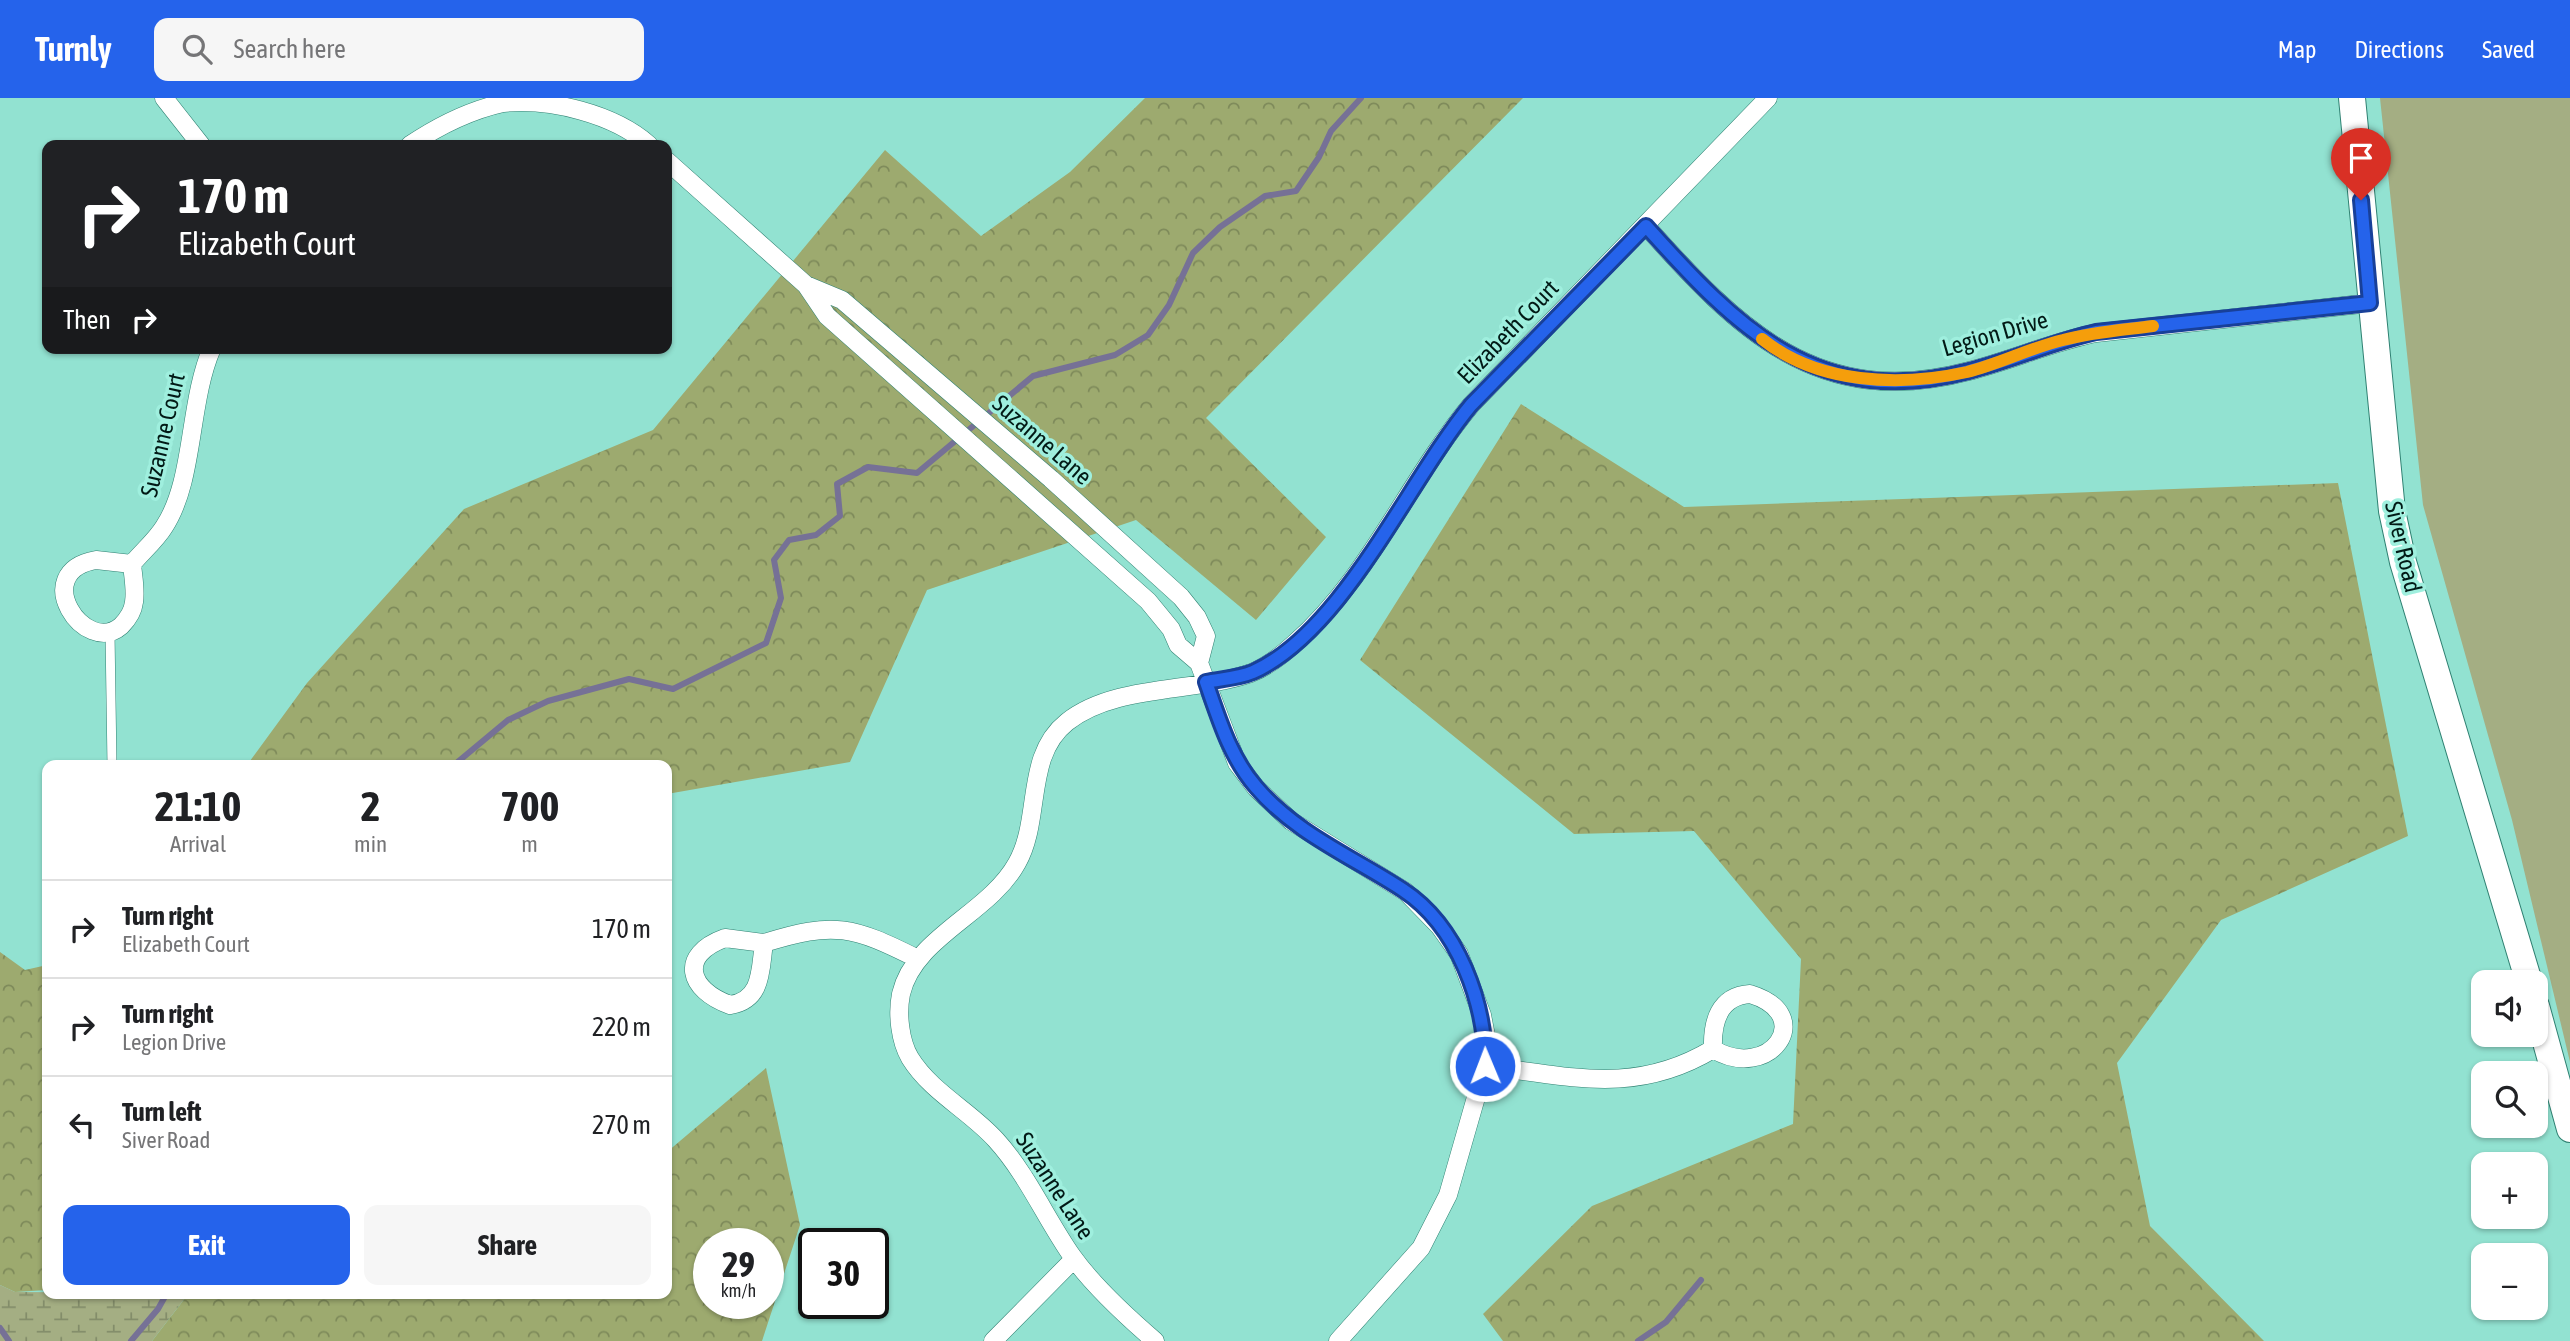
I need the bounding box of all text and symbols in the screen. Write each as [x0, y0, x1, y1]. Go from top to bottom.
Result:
search box [154, 18, 644, 81]
text: Turnly [35, 30, 112, 68]
icon: search [178, 30, 216, 68]
text: Search here [234, 34, 346, 64]
text: Map [2278, 36, 2316, 63]
text: Directions [2354, 36, 2444, 63]
text: Saved [2482, 36, 2535, 63]
pin [2331, 128, 2391, 200]
icon: arrive [2342, 139, 2380, 177]
text: 170 m [178, 167, 289, 223]
icon: right [63, 168, 154, 259]
text: Elizabeth Court [178, 225, 356, 262]
street label: Elizabeth Court [1452, 274, 1564, 389]
icon: right [125, 301, 163, 339]
text: Then [63, 305, 111, 335]
street label: Legion Drive [1939, 306, 2051, 361]
street label: Suzanne Court [135, 370, 190, 499]
street label: Suzanne Lane [987, 389, 1097, 490]
street label: Siver Road [2380, 499, 2427, 595]
text: 21:10 [155, 782, 241, 830]
text: 2 [361, 782, 380, 830]
text: 700 [500, 782, 559, 830]
text: Arrival [170, 831, 226, 857]
text: min [354, 831, 387, 857]
text: m [521, 831, 538, 857]
text: Turn right [122, 901, 213, 931]
icon: right [63, 910, 101, 948]
text: 170 m [592, 914, 651, 944]
text: Elizabeth Court [122, 931, 250, 957]
map controls [2471, 970, 2548, 1320]
button: sound [2471, 970, 2548, 1047]
text: Turn right [122, 999, 213, 1029]
icon: right [63, 1008, 101, 1046]
text: 220 m [592, 1012, 651, 1042]
text: Legion Drive [122, 1029, 226, 1055]
position arrow [1448, 1029, 1522, 1103]
button: search [2471, 1061, 2548, 1138]
text: Turn left [122, 1097, 202, 1127]
icon: left [63, 1106, 101, 1144]
text: 270 m [592, 1110, 651, 1140]
text: Siver Road [122, 1127, 210, 1153]
street label: Suzanne Lane [1011, 1127, 1100, 1244]
button: + [2471, 1152, 2548, 1229]
button: Exit [63, 1205, 350, 1285]
button: Share [364, 1205, 651, 1285]
speed limit sign: 30 [798, 1228, 889, 1319]
button: − [2471, 1243, 2548, 1320]
text: 29 [722, 1244, 755, 1284]
text: km/h [721, 1280, 756, 1301]

